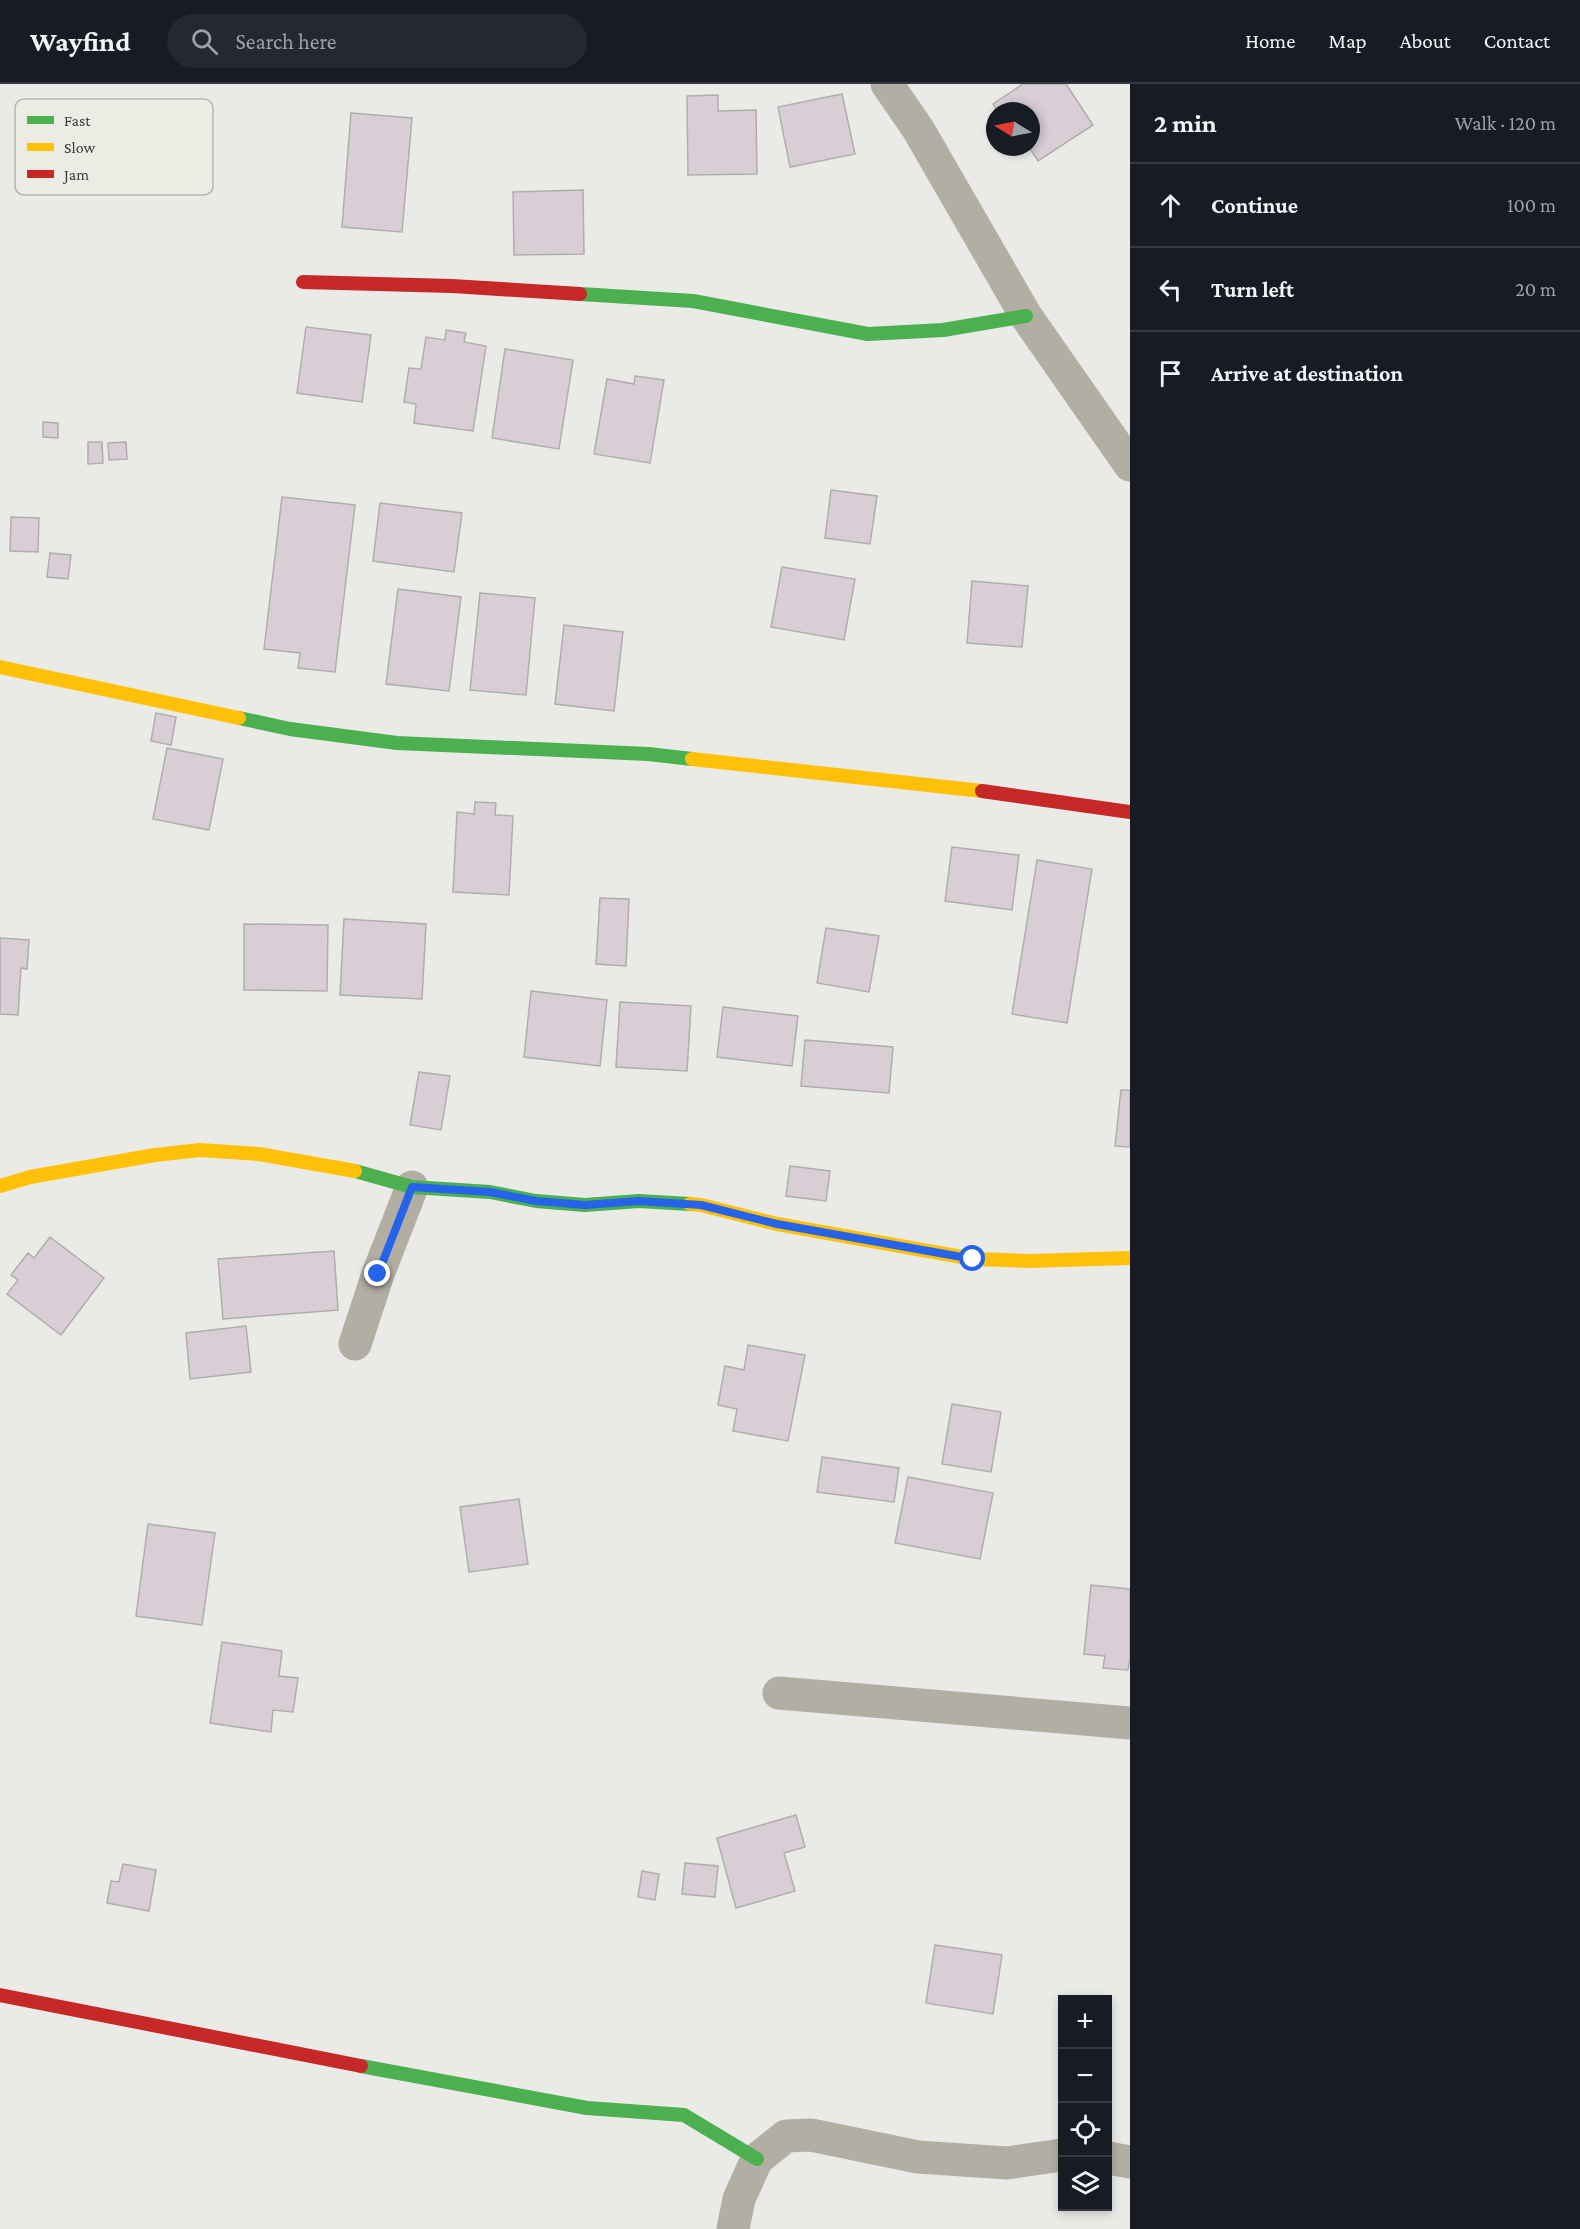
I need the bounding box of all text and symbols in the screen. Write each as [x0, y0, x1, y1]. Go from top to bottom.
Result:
search box [167, 14, 587, 68]
icon: search [188, 25, 221, 58]
text: Wayfind [30, 26, 131, 57]
text: Search here [236, 29, 336, 54]
text: Home [1245, 29, 1295, 53]
text: Map [1328, 29, 1367, 53]
text: About [1400, 29, 1451, 53]
text: Contact [1484, 29, 1550, 53]
legend [15, 99, 213, 195]
north arrow [986, 102, 1040, 156]
text: 2 min [1154, 109, 1217, 138]
text: Fast [64, 112, 91, 129]
text: Walk · 120 m [1455, 112, 1556, 134]
text: Slow [64, 139, 96, 156]
text: Jam [62, 166, 89, 184]
icon: ahead [1154, 189, 1187, 222]
text: Continue [1211, 193, 1298, 218]
text: 100 m [1507, 194, 1556, 216]
icon: left [1154, 273, 1187, 306]
text: Turn left [1211, 277, 1294, 302]
text: 20 m [1515, 278, 1556, 300]
icon: arrive [1154, 357, 1187, 390]
text: Arrive at destination [1211, 361, 1403, 386]
route start [959, 1245, 985, 1271]
route end [364, 1260, 390, 1286]
map controls [1058, 1995, 1112, 2211]
button: + [1058, 1995, 1112, 2049]
button: − [1058, 2049, 1112, 2103]
button: locate [1058, 2103, 1112, 2157]
button: layers [1058, 2157, 1112, 2211]

